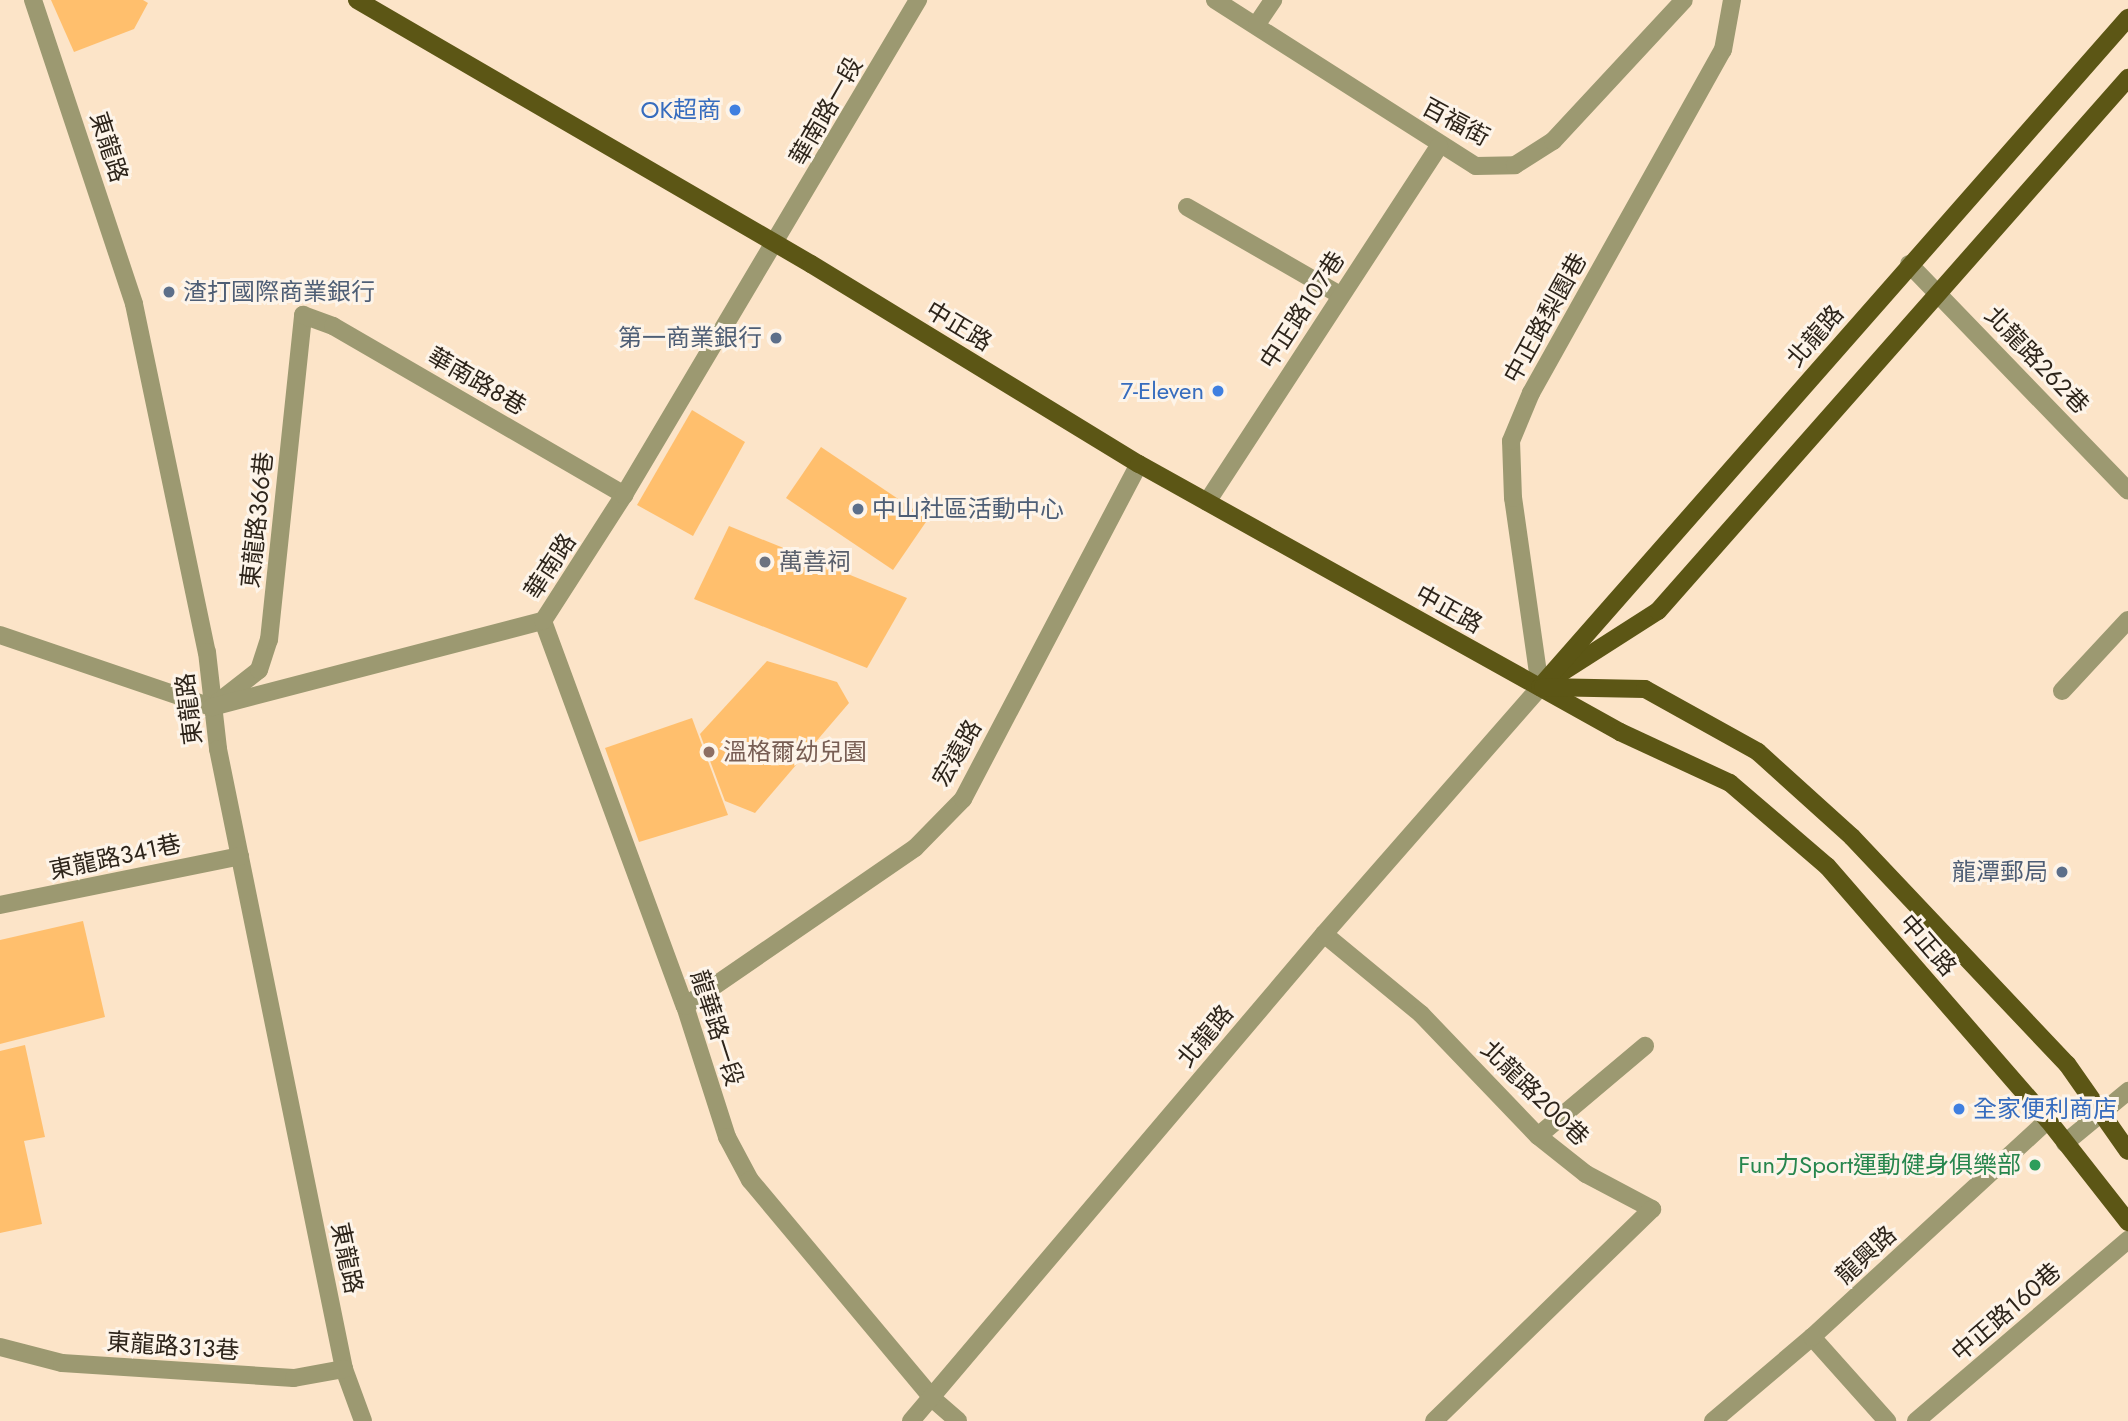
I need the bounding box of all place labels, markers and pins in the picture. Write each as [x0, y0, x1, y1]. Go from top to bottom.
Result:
place label: OK超商 [640, 96, 721, 124]
marker: OK超商 [727, 102, 743, 118]
place label: 渣打國際商業銀行 [183, 278, 375, 306]
marker: 渣打國際商業銀行 [161, 284, 177, 300]
place label: 第一商業銀行 [618, 324, 762, 352]
marker: 第一商業銀行 [768, 330, 784, 346]
place label: 7-Eleven [1120, 377, 1204, 405]
marker: 7-Eleven [1210, 383, 1226, 399]
place label: 中山社區活動中心 [872, 495, 1064, 523]
marker: 中山社區活動中心 [850, 501, 866, 517]
place label: 萬善祠 [779, 548, 851, 576]
marker: 萬善祠 [757, 554, 773, 570]
place label: 溫格爾幼兒園 [723, 738, 867, 766]
marker: 溫格爾幼兒園 [701, 744, 717, 760]
place label: 龍潭郵局 [1952, 858, 2048, 886]
marker: 龍潭郵局 [2054, 864, 2070, 880]
place label: 全家便利商店 [1973, 1095, 2117, 1123]
marker: 全家便利商店 [1951, 1101, 1967, 1117]
place label: Fun力Sport運動健身俱樂部 [1738, 1151, 2021, 1179]
marker: Fun力Sport運動健身俱樂部 [2027, 1157, 2043, 1173]

